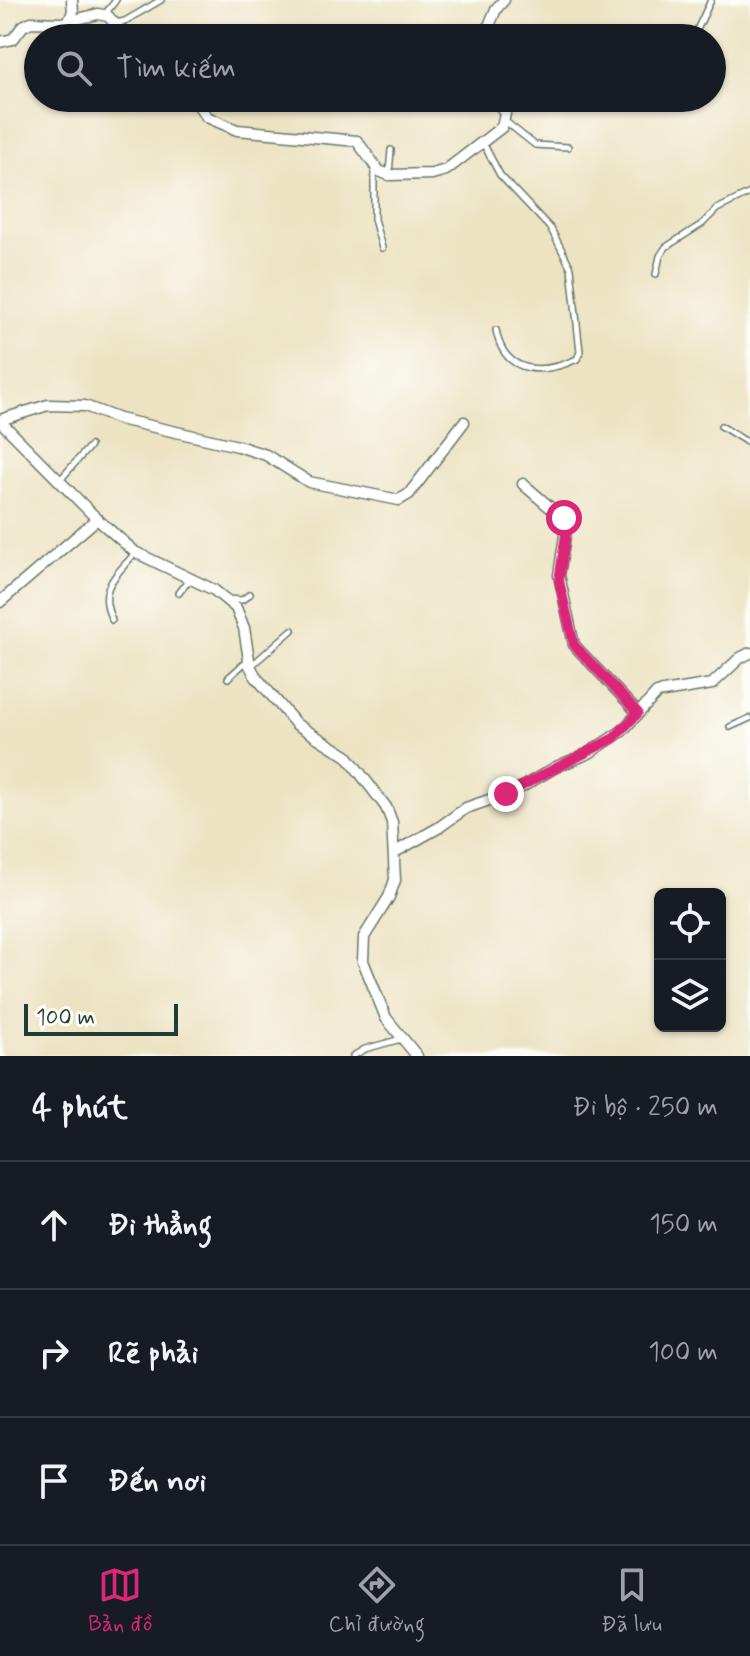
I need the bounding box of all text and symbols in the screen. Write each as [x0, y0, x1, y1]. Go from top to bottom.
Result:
search box [24, 24, 726, 112]
icon: search [52, 46, 96, 90]
text: Tìm kiếm [116, 49, 236, 88]
route start [546, 500, 582, 536]
route end [488, 776, 524, 812]
map controls [654, 888, 726, 1032]
button: locate [654, 888, 726, 960]
button: layers [654, 960, 726, 1032]
scale bar [24, 1000, 178, 1036]
text: 100 m [36, 1004, 95, 1032]
text: 4 phút [32, 1086, 128, 1131]
text: Đi bộ · 250 m [573, 1091, 718, 1125]
icon: ahead [32, 1203, 76, 1247]
text: Đi thẳng [108, 1206, 212, 1245]
text: 150 m [649, 1208, 718, 1242]
icon: right [32, 1331, 76, 1375]
text: Rẽ phải [108, 1334, 198, 1373]
text: 100 m [648, 1336, 718, 1370]
icon: arrive [32, 1459, 76, 1503]
text: Đến nơi [108, 1462, 206, 1501]
tab: Bản đồ [88, 1563, 152, 1639]
tab: Chỉ đường [329, 1563, 425, 1639]
tab: Đã lưu [601, 1563, 662, 1639]

